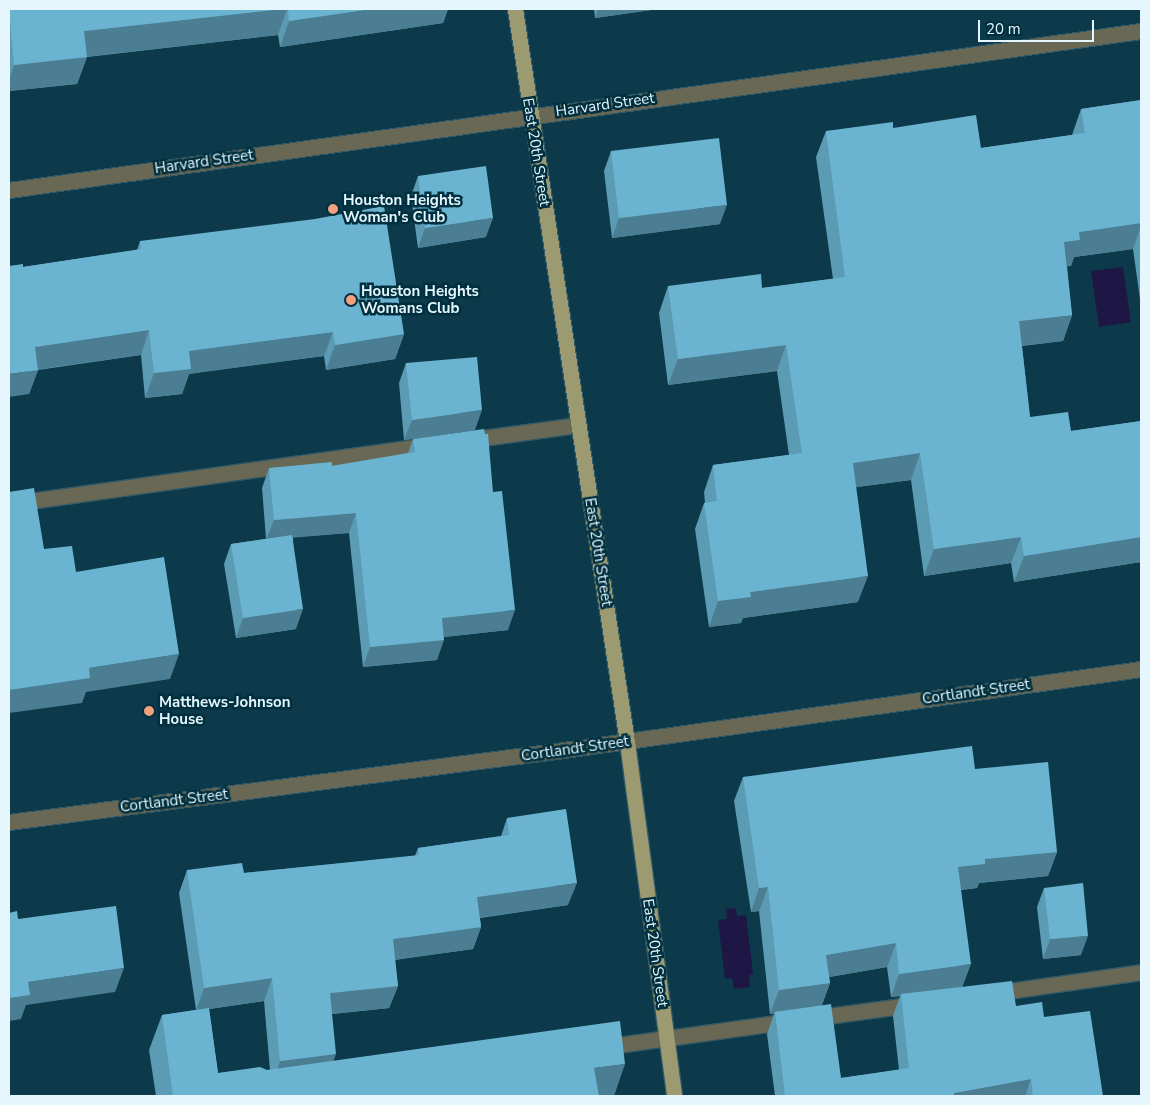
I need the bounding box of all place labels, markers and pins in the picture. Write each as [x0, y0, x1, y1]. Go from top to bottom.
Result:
place label: Houston Heights Woman's Club [343, 191, 461, 226]
marker: Houston Heights Woman's Club [327, 203, 339, 215]
place label: Houston Heights Womans Club [361, 282, 479, 317]
marker: Houston Heights Womans Club [345, 294, 357, 306]
place label: Matthews-Johnson House [159, 693, 290, 728]
marker: Matthews-Johnson House [143, 705, 155, 717]

